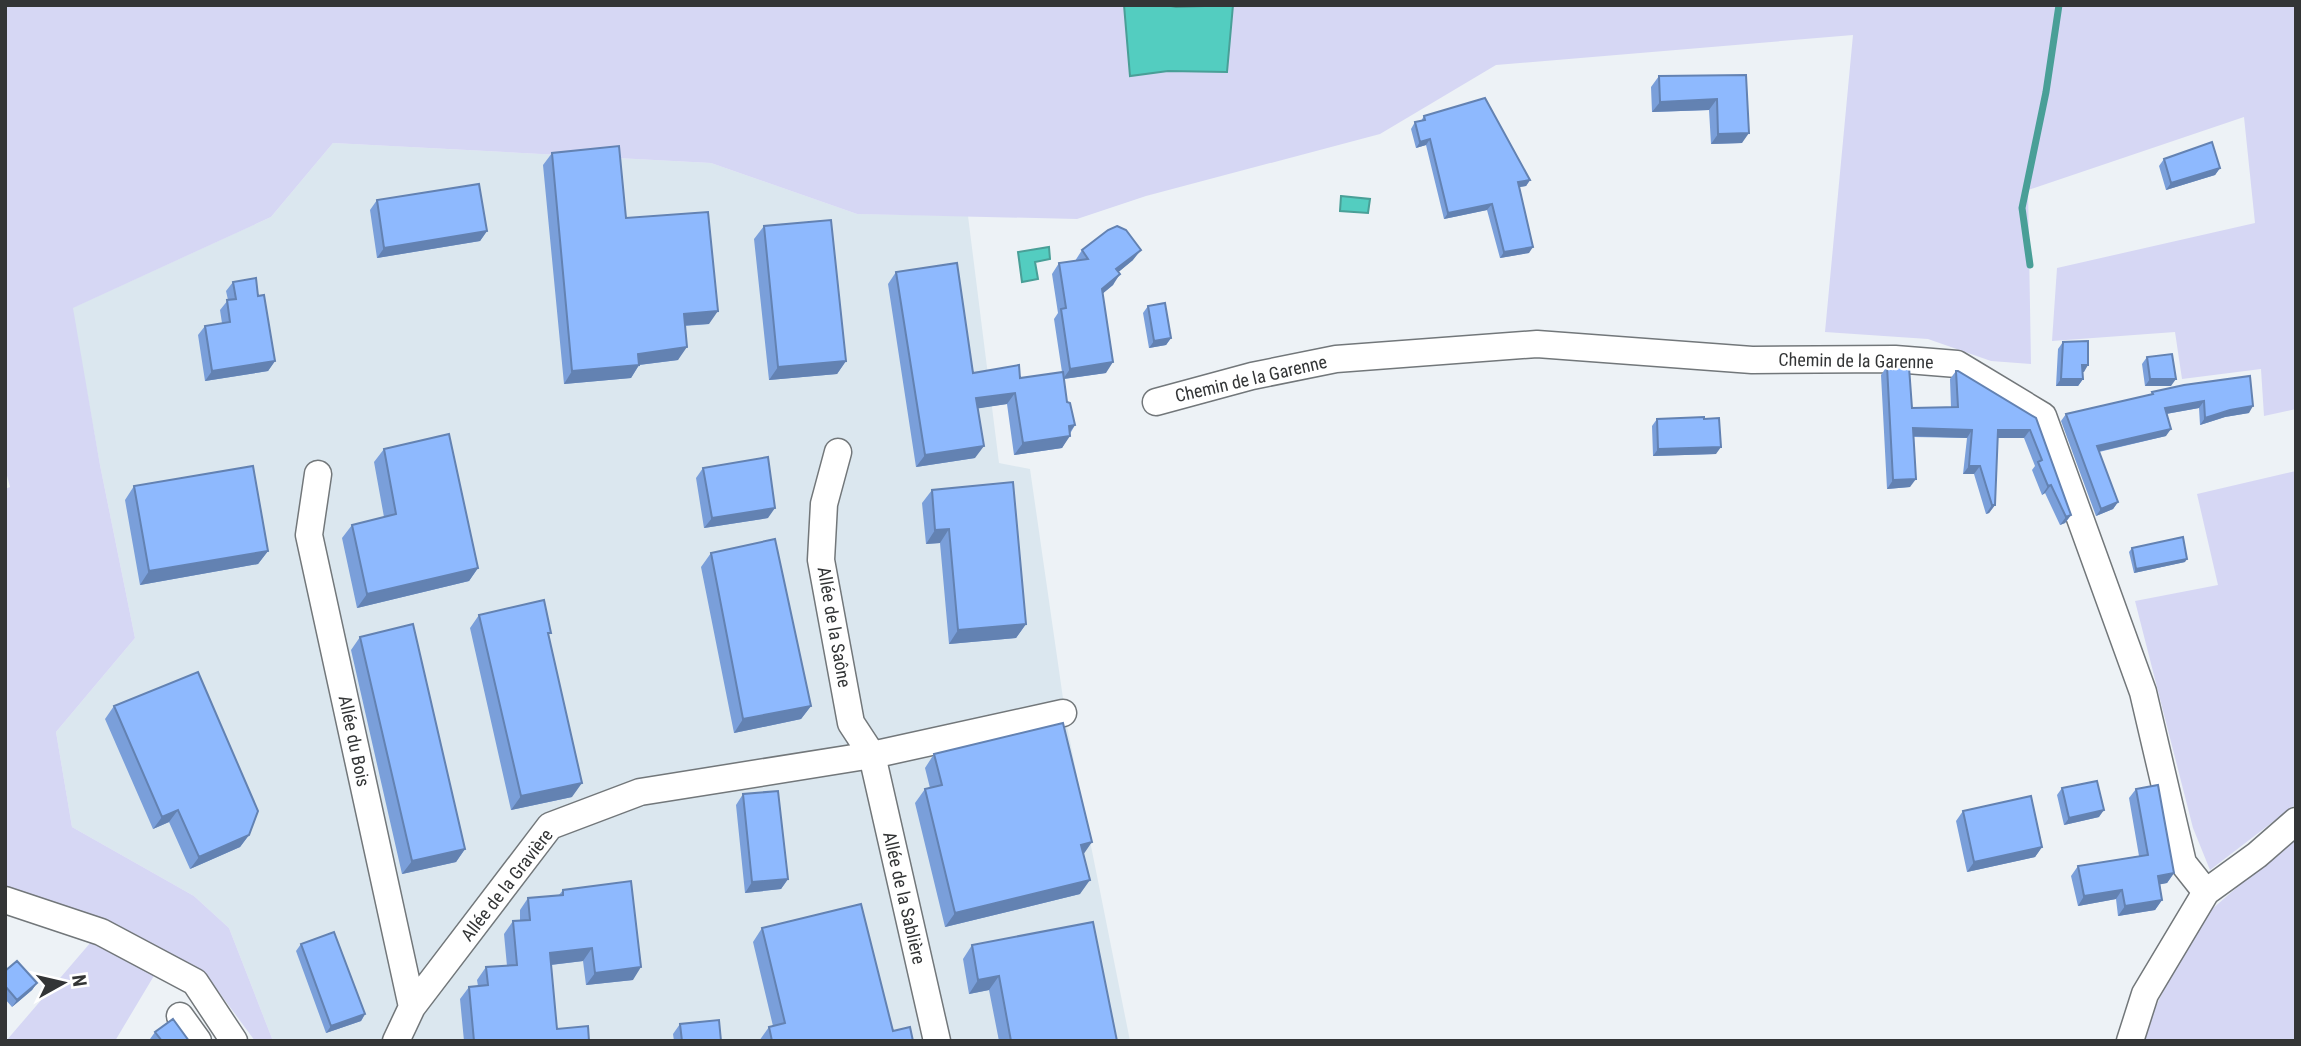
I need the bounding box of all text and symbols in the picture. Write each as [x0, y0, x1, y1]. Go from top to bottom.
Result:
street label: Chemin de la Garenne [1778, 349, 1934, 372]
street label: Chemin de la Garenne [1173, 351, 1329, 406]
street label: Allée de la Saône [814, 565, 855, 689]
street label: Allée du Bois [335, 693, 374, 788]
street label: Allée de la Gravière [456, 825, 557, 945]
street label: Allée de la Sablière [879, 830, 930, 966]
north arrow [28, 948, 98, 1018]
text: N [67, 973, 92, 988]

